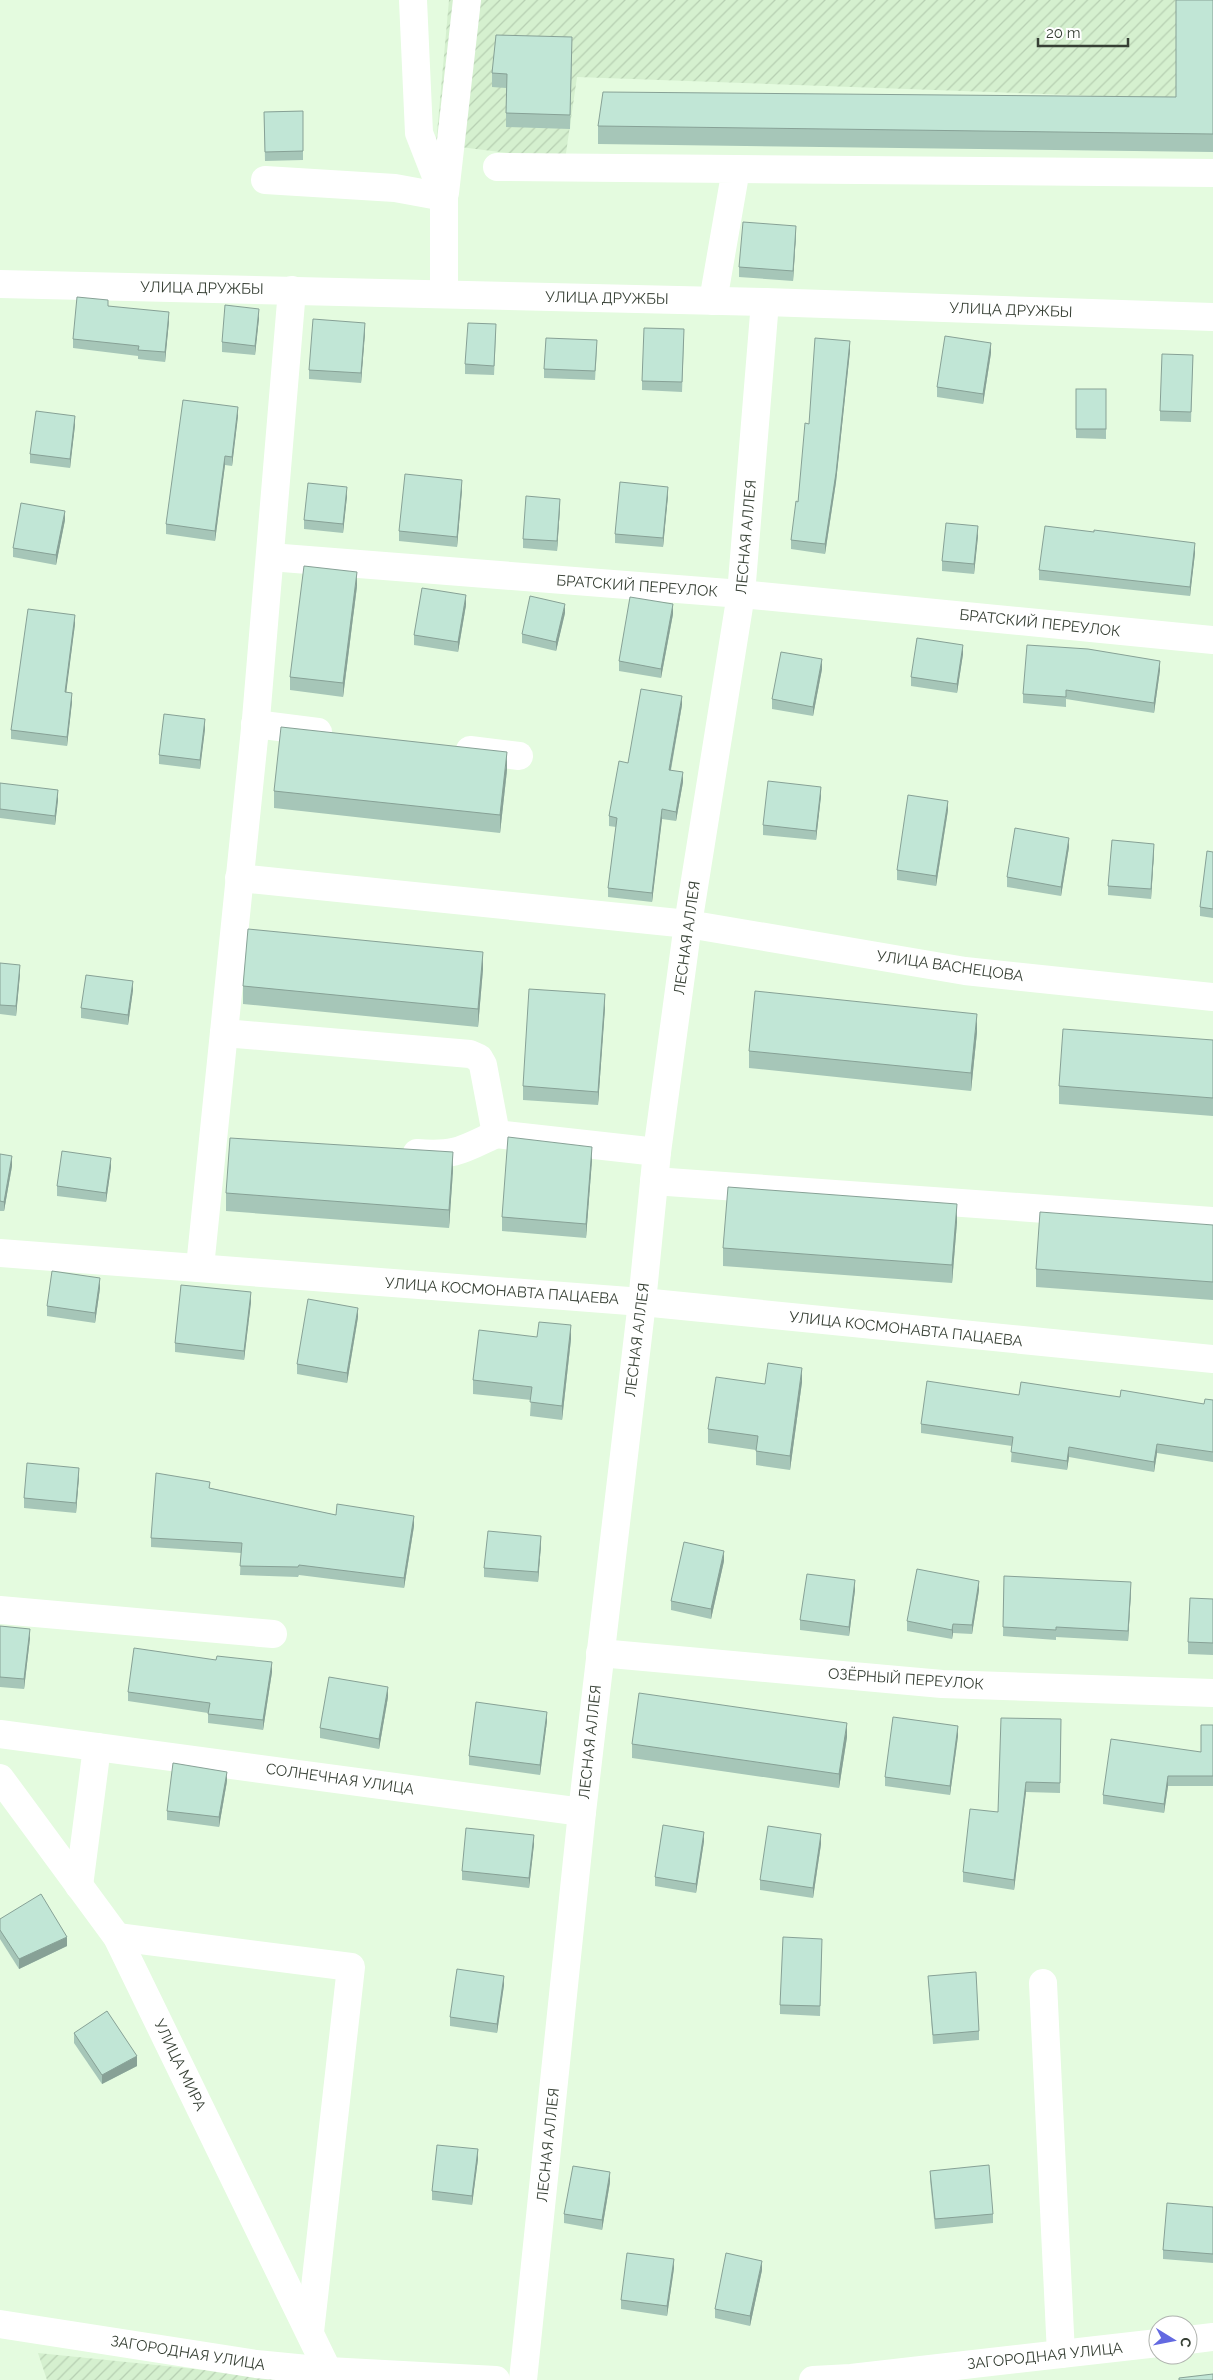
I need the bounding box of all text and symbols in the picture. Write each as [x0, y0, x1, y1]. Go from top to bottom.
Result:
scale bar [1038, 15, 1128, 47]
text: 20 m [1046, 24, 1081, 42]
street label: УЛИЦА ДРУЖБЫ [140, 278, 264, 298]
street label: УЛИЦА ДРУЖБЫ [545, 288, 669, 308]
street label: УЛИЦА ДРУЖБЫ [949, 299, 1073, 321]
street label: ЛЕСНАЯ АЛЛЕЯ [732, 479, 760, 595]
street label: БРАТСКИЙ ПЕРЕУЛОК [556, 571, 719, 601]
street label: БРАТСКИЙ ПЕРЕУЛОК [959, 606, 1122, 640]
street label: ЛЕСНАЯ АЛЛЕЯ [670, 880, 704, 996]
street label: УЛИЦА ВАСНЕЦОВА [875, 947, 1025, 985]
street label: УЛИЦА КОСМОНАВТА ПАЦАЕВА [384, 1274, 620, 1308]
street label: ЛЕСНАЯ АЛЛЕЯ [621, 1282, 653, 1398]
street label: УЛИЦА КОСМОНАВТА ПАЦАЕВА [788, 1308, 1024, 1350]
street label: ОЗЁРНЫЙ ПЕРЕУЛОК [827, 1664, 985, 1693]
street label: ЛЕСНАЯ АЛЛЕЯ [575, 1684, 605, 1800]
street label: СОЛНЕЧНАЯ УЛИЦА [265, 1760, 415, 1798]
street label: УЛИЦА МИРА [150, 2016, 210, 2114]
street label: ЛЕСНАЯ АЛЛЕЯ [533, 2087, 563, 2203]
north arrow [1148, 2315, 1198, 2365]
street label: ЗАГОРОДНАЯ УЛИЦА [109, 2332, 267, 2374]
text: С [1177, 2336, 1195, 2349]
street label: ЗАГОРОДНАЯ УЛИЦА [966, 2339, 1124, 2373]

